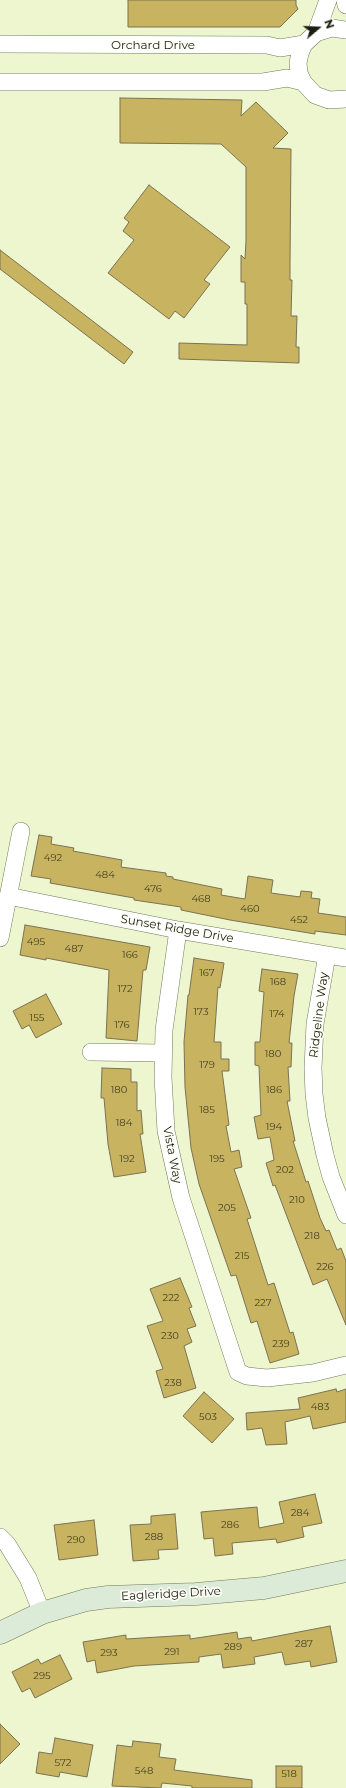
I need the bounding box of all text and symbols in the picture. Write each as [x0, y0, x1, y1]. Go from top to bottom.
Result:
north arrow [298, 8, 338, 48]
text: N [321, 18, 337, 31]
street label: Orchard Drive [111, 38, 195, 52]
house number: 492 [44, 852, 62, 864]
house number: 484 [95, 869, 115, 881]
house number: 476 [144, 883, 162, 895]
house number: 468 [191, 893, 211, 905]
house number: 460 [240, 903, 260, 915]
street label: Sunset Ridge Drive [119, 912, 235, 946]
house number: 452 [290, 914, 308, 926]
house number: 495 [27, 936, 45, 948]
house number: 487 [65, 943, 83, 955]
house number: 166 [122, 949, 138, 961]
house number: 167 [199, 967, 215, 979]
street label: Ridgeline Way [307, 971, 331, 1059]
house number: 168 [270, 976, 286, 988]
house number: 172 [117, 983, 133, 995]
house number: 173 [193, 1006, 209, 1018]
house number: 174 [269, 1008, 285, 1020]
house number: 155 [30, 1012, 44, 1024]
house number: 176 [114, 1019, 130, 1031]
house number: 180 [265, 1048, 281, 1060]
house number: 179 [199, 1059, 215, 1071]
house number: 180 [111, 1084, 127, 1096]
house number: 186 [266, 1084, 282, 1096]
house number: 185 [199, 1104, 215, 1116]
house number: 184 [116, 1117, 132, 1129]
house number: 194 [266, 1121, 282, 1133]
street label: Vista Way [159, 1125, 185, 1185]
house number: 192 [119, 1153, 135, 1165]
house number: 195 [209, 1153, 225, 1165]
house number: 202 [276, 1164, 294, 1176]
house number: 210 [289, 1194, 305, 1206]
house number: 205 [218, 1202, 236, 1214]
house number: 218 [304, 1230, 320, 1242]
house number: 215 [235, 1250, 249, 1262]
house number: 226 [316, 1261, 334, 1273]
house number: 222 [162, 1292, 180, 1304]
house number: 227 [254, 1297, 272, 1309]
house number: 230 [161, 1330, 179, 1342]
house number: 239 [272, 1338, 290, 1350]
house number: 238 [164, 1377, 182, 1389]
house number: 483 [311, 1401, 329, 1413]
house number: 503 [199, 1411, 217, 1423]
house number: 284 [291, 1507, 309, 1519]
house number: 286 [221, 1519, 239, 1531]
house number: 288 [145, 1531, 163, 1543]
house number: 290 [67, 1534, 85, 1546]
street label: Eagleridge Drive [121, 1584, 221, 1604]
house number: 287 [295, 1638, 313, 1650]
house number: 289 [224, 1641, 242, 1653]
house number: 291 [164, 1646, 180, 1658]
house number: 293 [100, 1647, 118, 1659]
house number: 295 [33, 1670, 51, 1682]
house number: 572 [54, 1757, 72, 1769]
house number: 548 [135, 1765, 153, 1777]
house number: 518 [281, 1768, 297, 1780]

